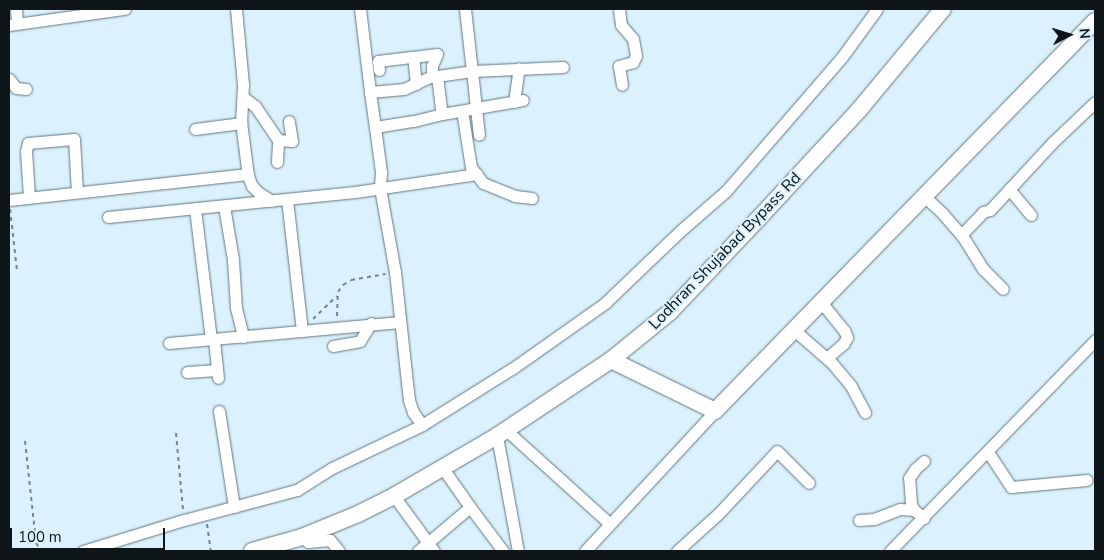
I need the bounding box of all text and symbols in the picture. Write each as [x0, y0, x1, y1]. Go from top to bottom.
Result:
north arrow [1044, 10, 1094, 60]
text: N [1075, 28, 1094, 40]
street label: Lodhran Shujabad Bypass Rd [645, 168, 805, 334]
scale bar [12, 518, 168, 550]
text: 100 m [18, 527, 62, 547]

